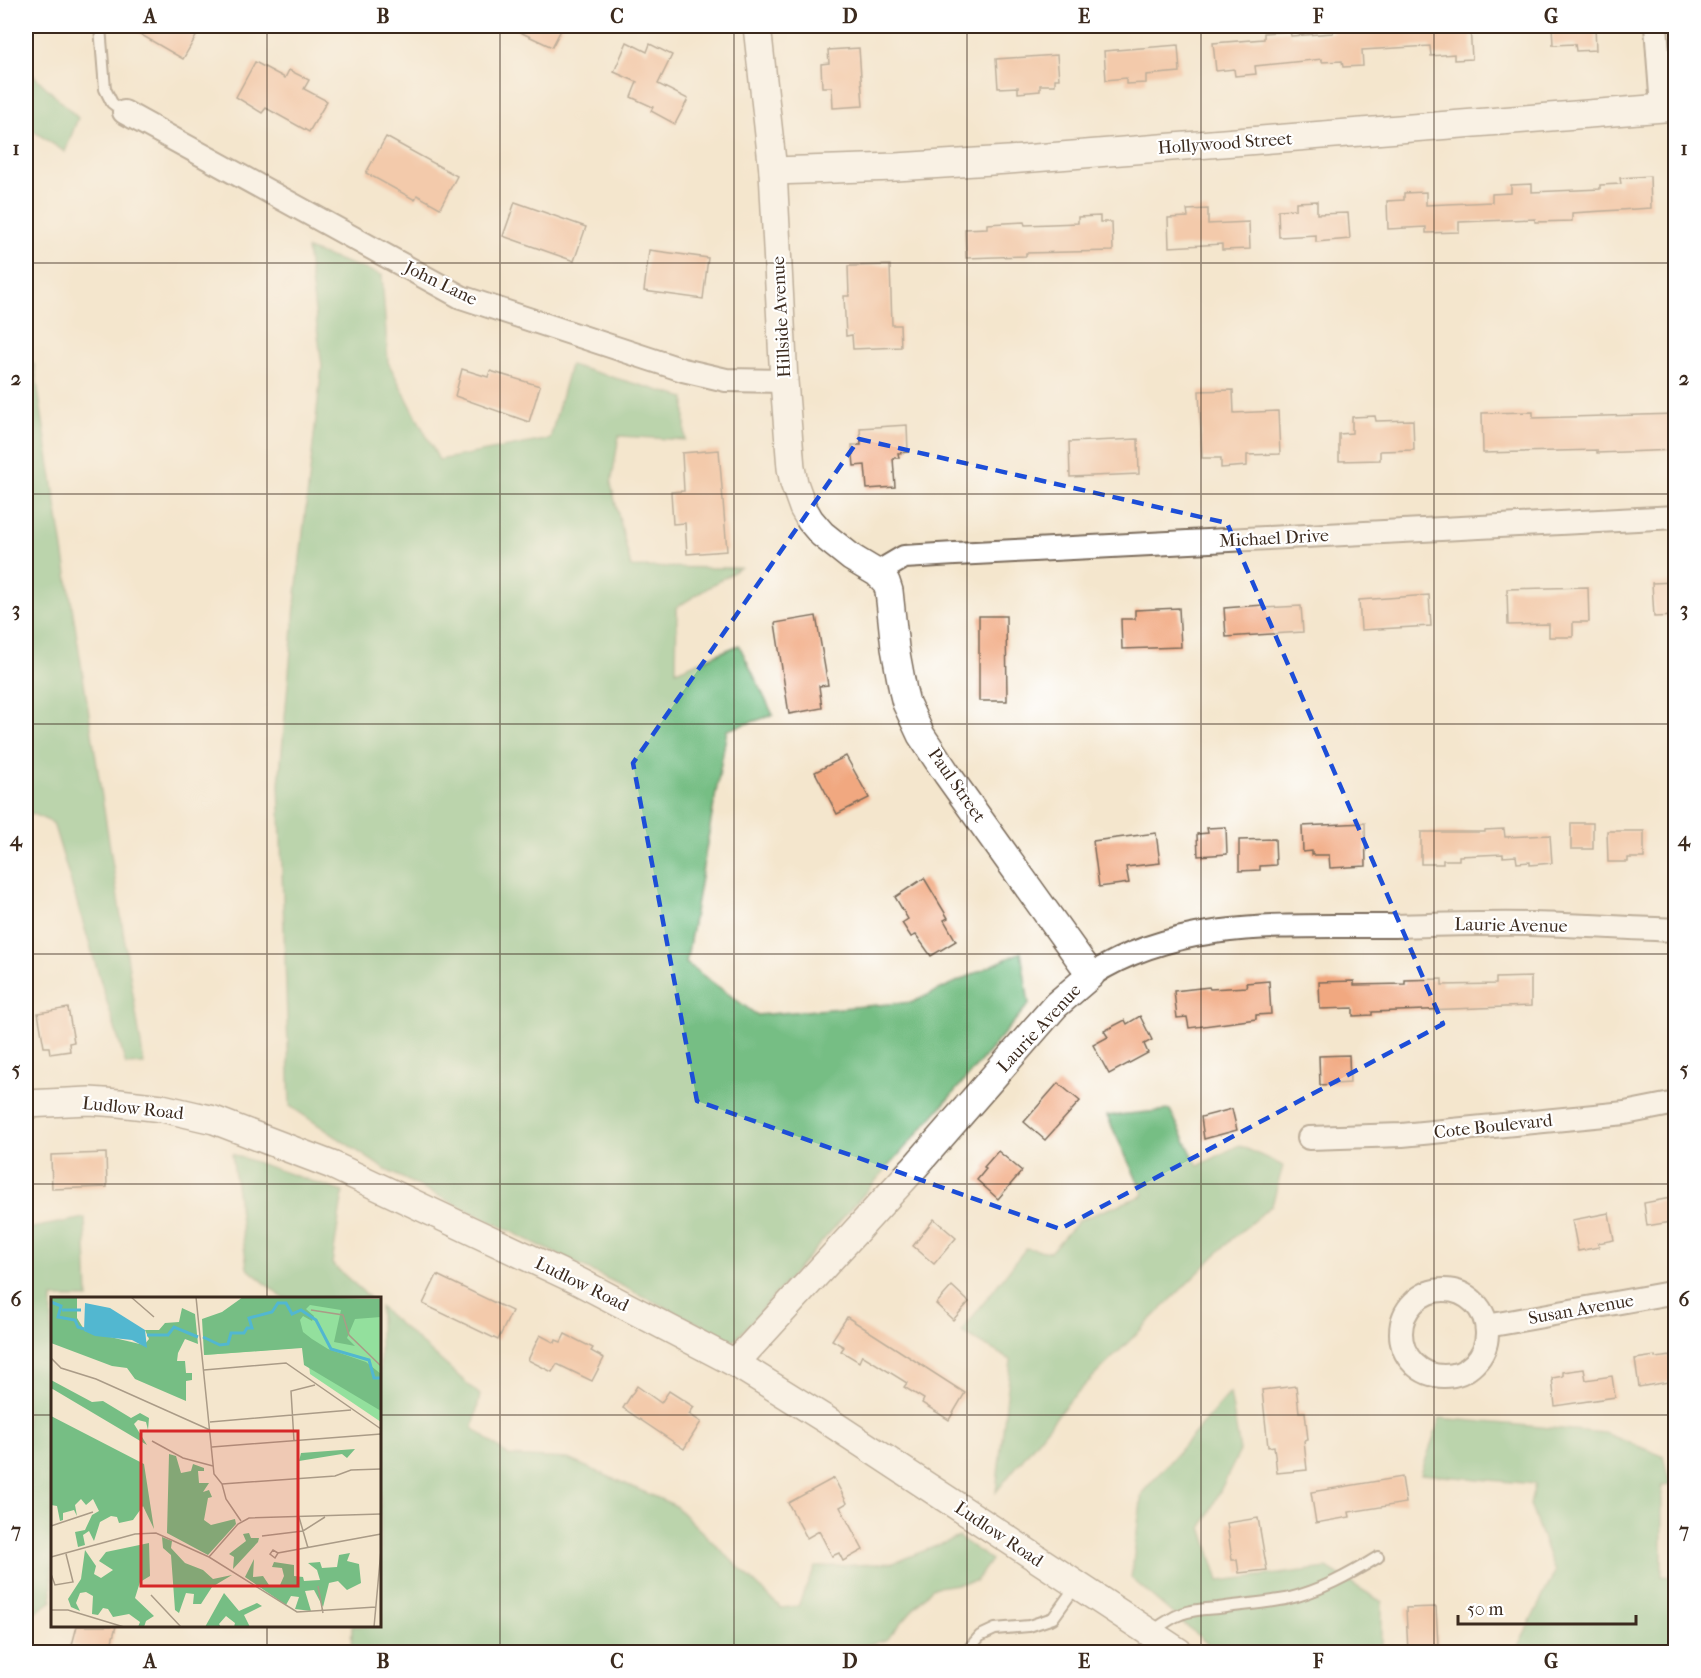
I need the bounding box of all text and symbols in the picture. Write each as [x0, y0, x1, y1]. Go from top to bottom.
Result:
text: A [142, 5, 158, 28]
text: B [376, 5, 390, 28]
text: C [610, 5, 624, 28]
text: D [842, 5, 858, 28]
text: E [1078, 5, 1090, 28]
text: F [1312, 5, 1324, 28]
text: G [1544, 5, 1558, 28]
street label: Hollywood Street [1157, 128, 1293, 159]
text: 1 [12, 137, 20, 160]
text: 1 [1680, 137, 1688, 160]
street label: Hillside Avenue [768, 255, 795, 378]
street label: John Lane [399, 256, 481, 310]
text: 2 [11, 367, 21, 390]
text: 2 [1679, 367, 1689, 390]
street label: Michael Drive [1219, 525, 1329, 552]
text: 3 [12, 598, 20, 621]
text: 3 [1680, 598, 1688, 621]
street label: Paul Street [923, 744, 990, 827]
text: 4 [9, 828, 23, 852]
text: 4 [1677, 828, 1691, 852]
street label: Laurie Avenue [1454, 914, 1568, 937]
street label: Laurie Avenue [993, 980, 1086, 1077]
text: 5 [12, 1058, 21, 1081]
text: 5 [1680, 1058, 1689, 1081]
street label: Ludlow Road [81, 1093, 185, 1124]
street label: Cote Boulevard [1433, 1110, 1554, 1143]
street label: Ludlow Road [531, 1253, 632, 1316]
text: 6 [11, 1288, 23, 1311]
text: 6 [1679, 1288, 1691, 1311]
street label: Susan Avenue [1527, 1290, 1636, 1329]
inset map [51, 1297, 381, 1627]
street label: Ludlow Road [951, 1497, 1047, 1572]
text: 7 [10, 1519, 21, 1542]
text: 7 [1678, 1519, 1689, 1542]
scale bar [1458, 1588, 1636, 1626]
text: 50 m [1467, 1599, 1504, 1620]
text: A [142, 1650, 158, 1673]
text: B [376, 1650, 390, 1673]
text: C [610, 1650, 624, 1673]
text: D [842, 1650, 858, 1673]
text: E [1078, 1650, 1090, 1673]
text: F [1312, 1650, 1324, 1673]
text: G [1544, 1650, 1558, 1673]

